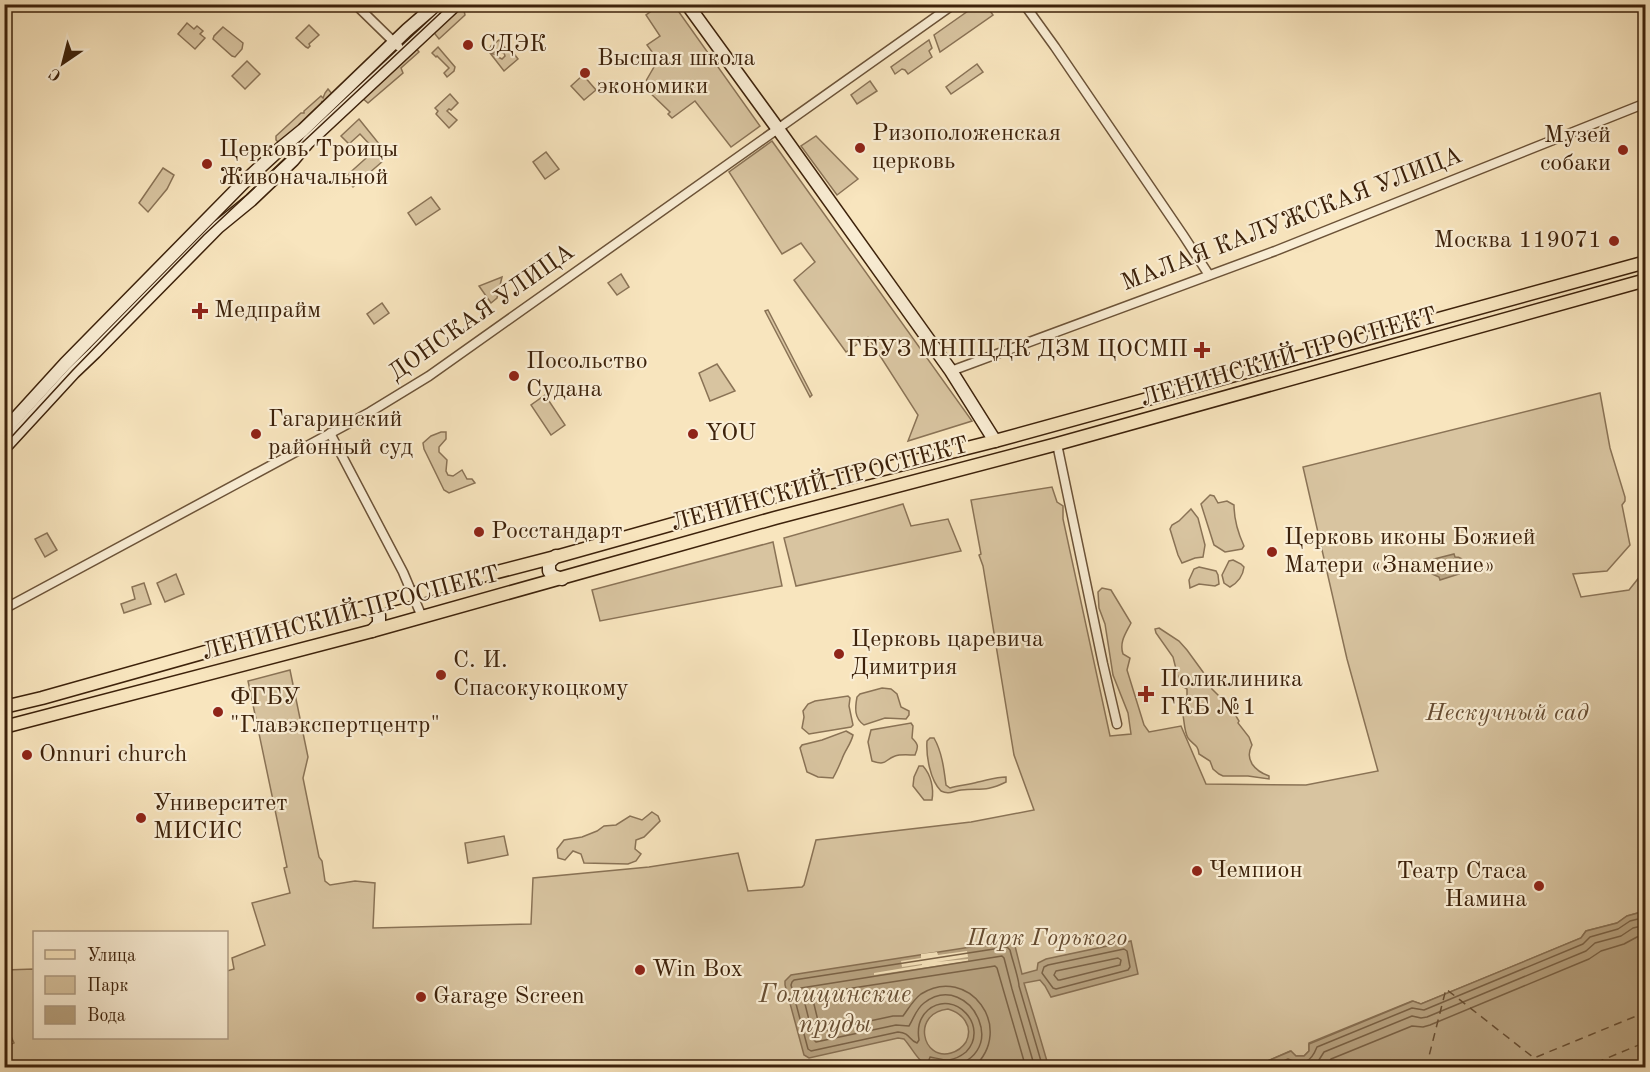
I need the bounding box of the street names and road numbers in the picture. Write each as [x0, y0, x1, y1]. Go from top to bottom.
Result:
street label: МАЛАЯ КАЛУЖСКАЯ УЛИЦА [1118, 144, 1466, 296]
street label: ДОНСКАЯ УЛИЦА [385, 240, 579, 386]
street label: ЛЕНИНСКИЙ ПРОСПЕКТ [1137, 299, 1440, 412]
street label: ЛЕНИНСКИЙ ПРОСПЕКТ [667, 429, 971, 536]
street label: ЛЕНИНСКИЙ ПРОСПЕКТ [198, 558, 502, 665]

